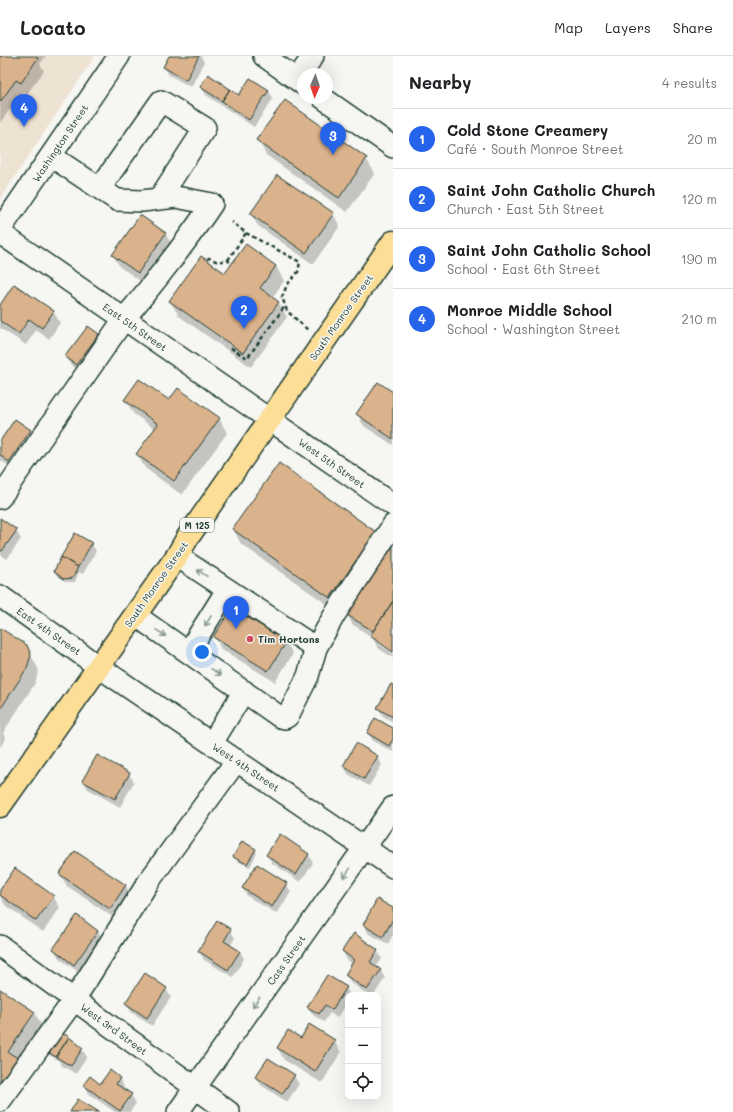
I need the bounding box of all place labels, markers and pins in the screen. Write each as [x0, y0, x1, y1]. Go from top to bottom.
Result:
pin: 4 [11, 94, 37, 127]
pin: 3 [320, 122, 346, 155]
pin: 2 [231, 296, 257, 329]
pin: 1 [223, 596, 249, 629]
place label: Tim Hortons [258, 632, 319, 646]
marker: Tim Hortons [245, 634, 255, 644]

